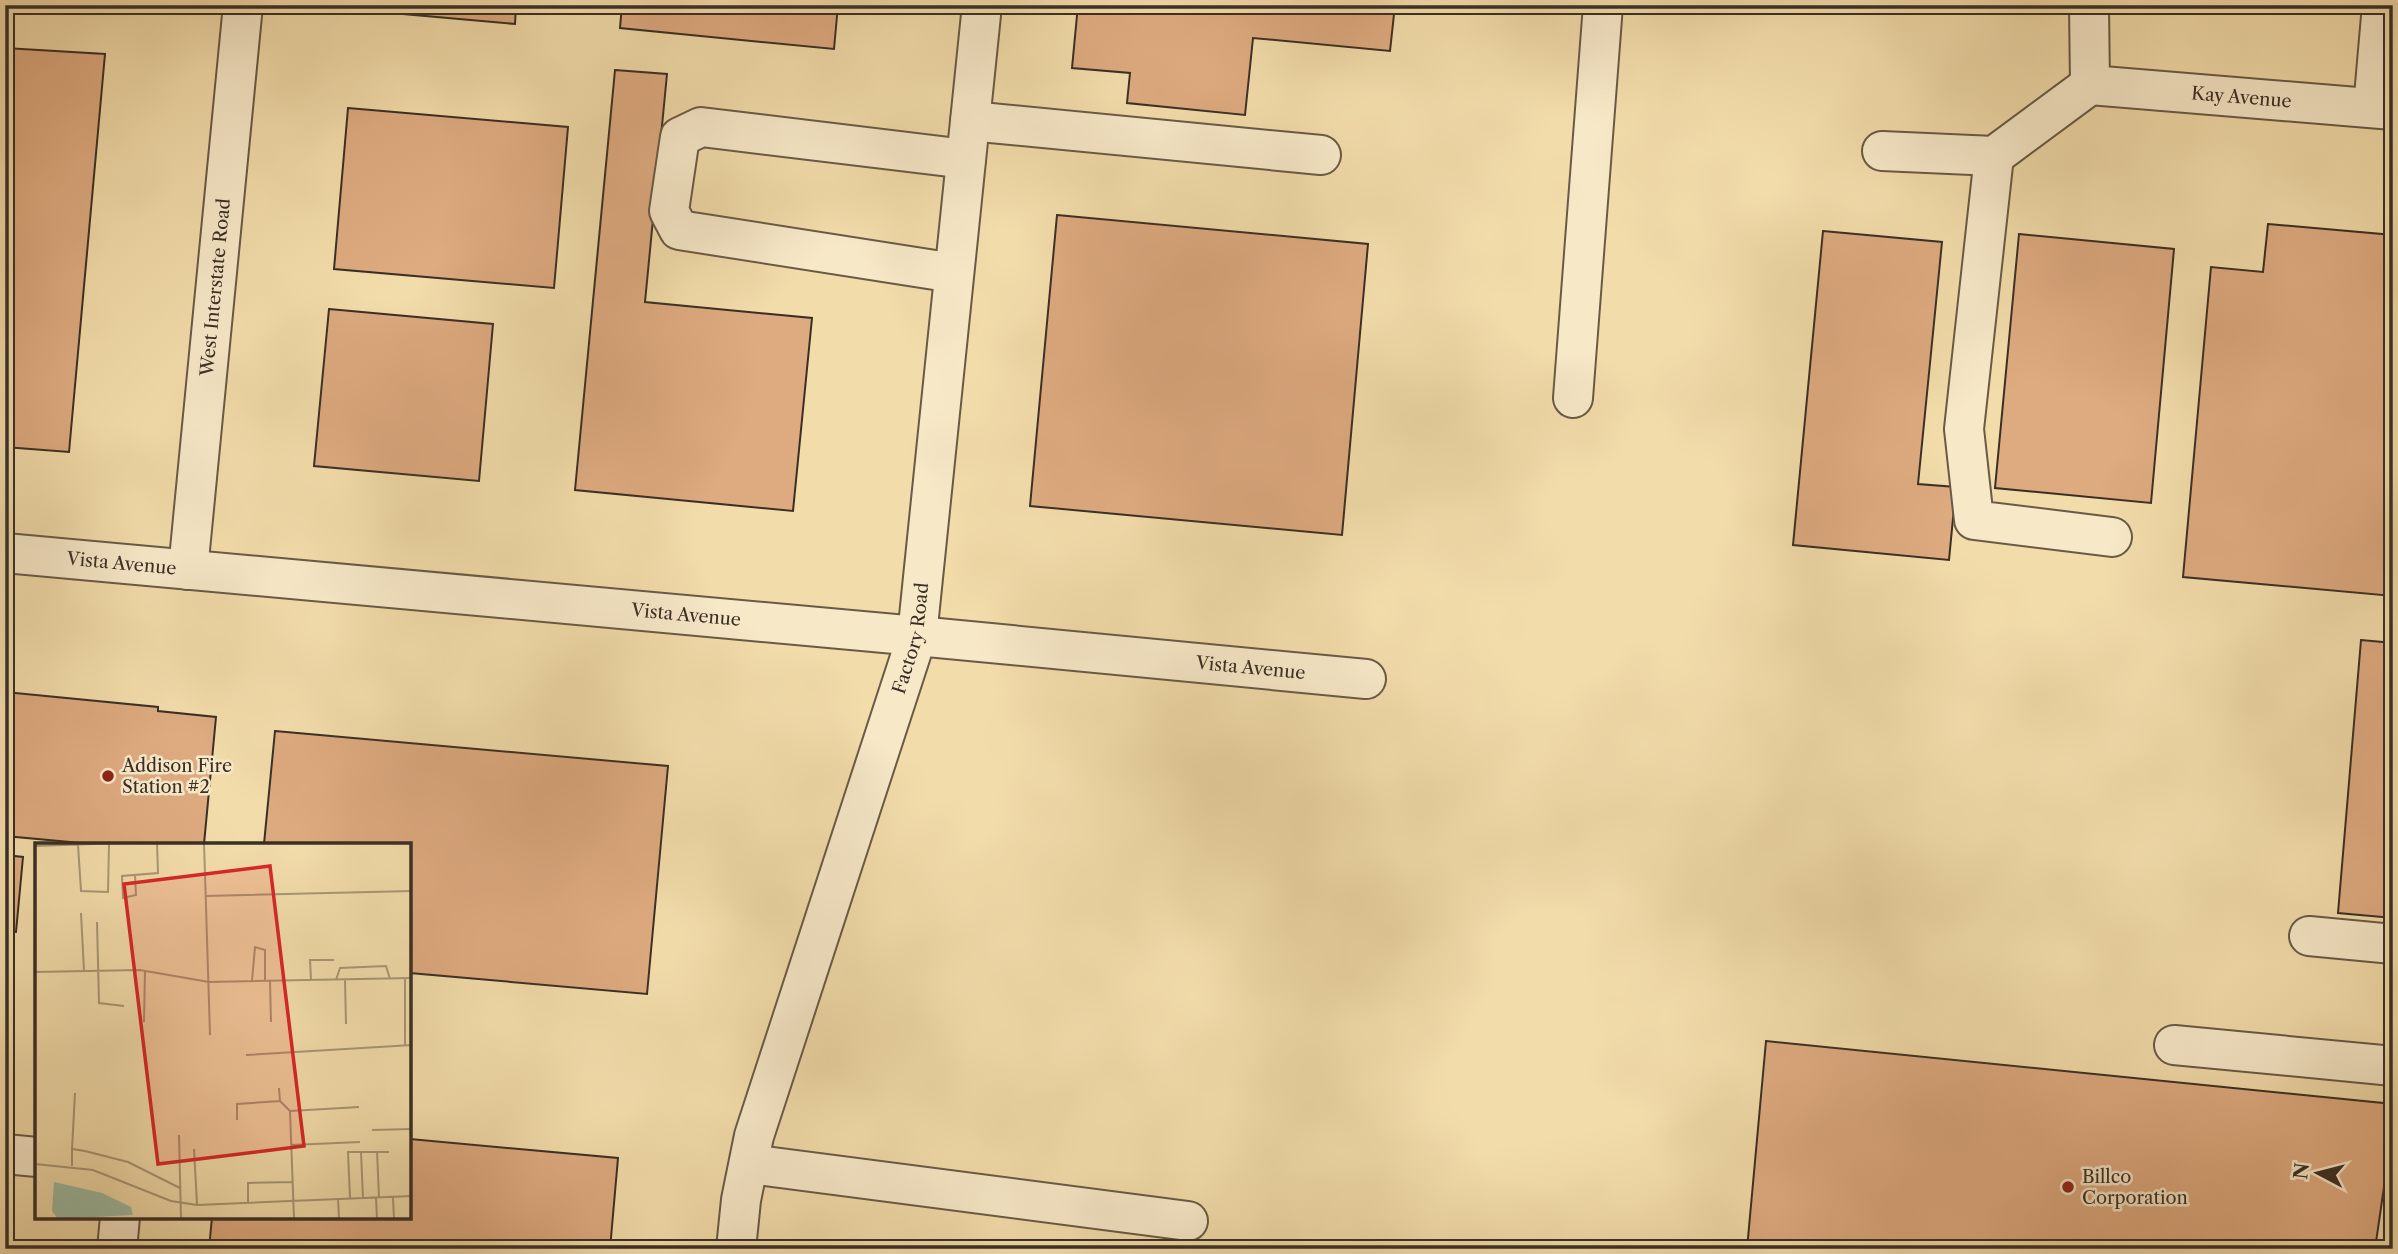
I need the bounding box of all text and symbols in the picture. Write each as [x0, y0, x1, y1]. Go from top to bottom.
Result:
street label: Kay Avenue [2190, 82, 2293, 113]
street label: West Interstate Road [196, 197, 235, 378]
street label: Vista Avenue [65, 548, 177, 580]
street label: Factory Road [888, 582, 933, 697]
street label: Vista Avenue [629, 599, 742, 631]
street label: Vista Avenue [1194, 652, 1306, 684]
place label: Addison Fire Station #2 [121, 755, 232, 798]
marker: Addison Fire Station #2 [100, 768, 116, 784]
inset map [35, 843, 411, 1219]
north arrow [2282, 1138, 2352, 1208]
text: N [2289, 1161, 2314, 1181]
place label: Billco Corporation [2082, 1166, 2188, 1209]
marker: Billco Corporation [2060, 1179, 2076, 1195]

